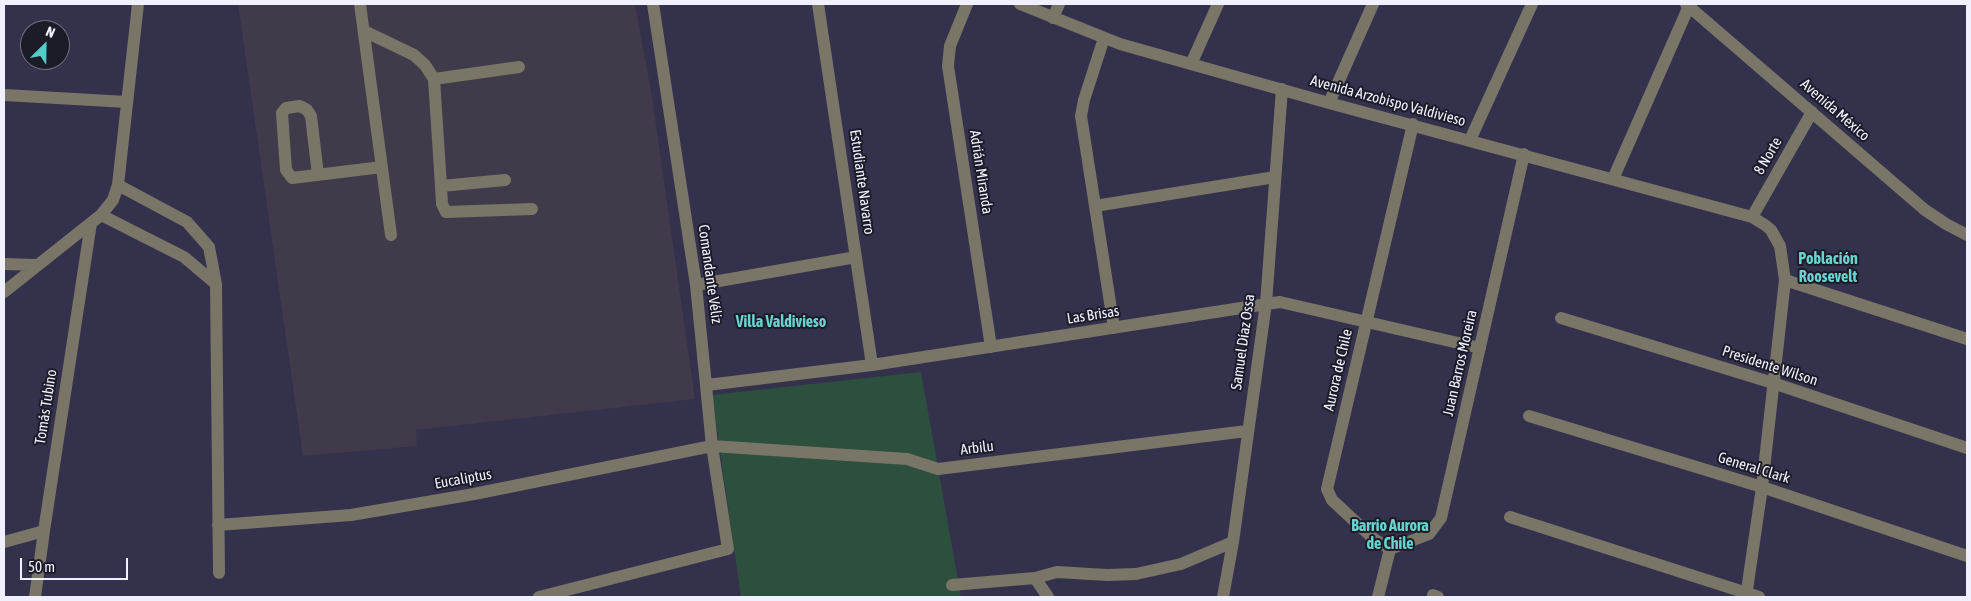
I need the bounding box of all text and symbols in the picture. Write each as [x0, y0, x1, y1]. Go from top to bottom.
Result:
north arrow [20, 20, 70, 70]
text: N [44, 23, 57, 41]
street label: Avenida Arzobispo Valdivieso [1308, 72, 1468, 130]
street label: Avenida México [1797, 75, 1873, 145]
street label: Estudiante Navarro [846, 128, 878, 236]
street label: Adrián Miranda [965, 129, 997, 215]
street label: 8 Norte [1750, 134, 1786, 178]
street label: Comandante Véliz [694, 223, 726, 325]
district label: Población Roosevelt [1798, 249, 1858, 287]
street label: Samuel Díaz Ossa [1227, 293, 1259, 391]
street label: Las Brisas [1066, 302, 1120, 328]
street label: Juan Barros Moreira [1439, 308, 1481, 418]
district label: Villa Valdivieso [736, 312, 826, 332]
street label: Aurora de Chile [1320, 327, 1356, 413]
street label: Presidente Wilson [1720, 342, 1820, 390]
street label: Tomás Tubino [31, 368, 61, 446]
street label: Arbilu [959, 437, 995, 459]
street label: General Clark [1716, 448, 1792, 488]
street label: Eucaliptus [433, 465, 493, 493]
district label: Barrio Aurora de Chile [1351, 516, 1429, 554]
scale bar [22, 548, 130, 580]
text: 50 m [28, 558, 55, 575]

